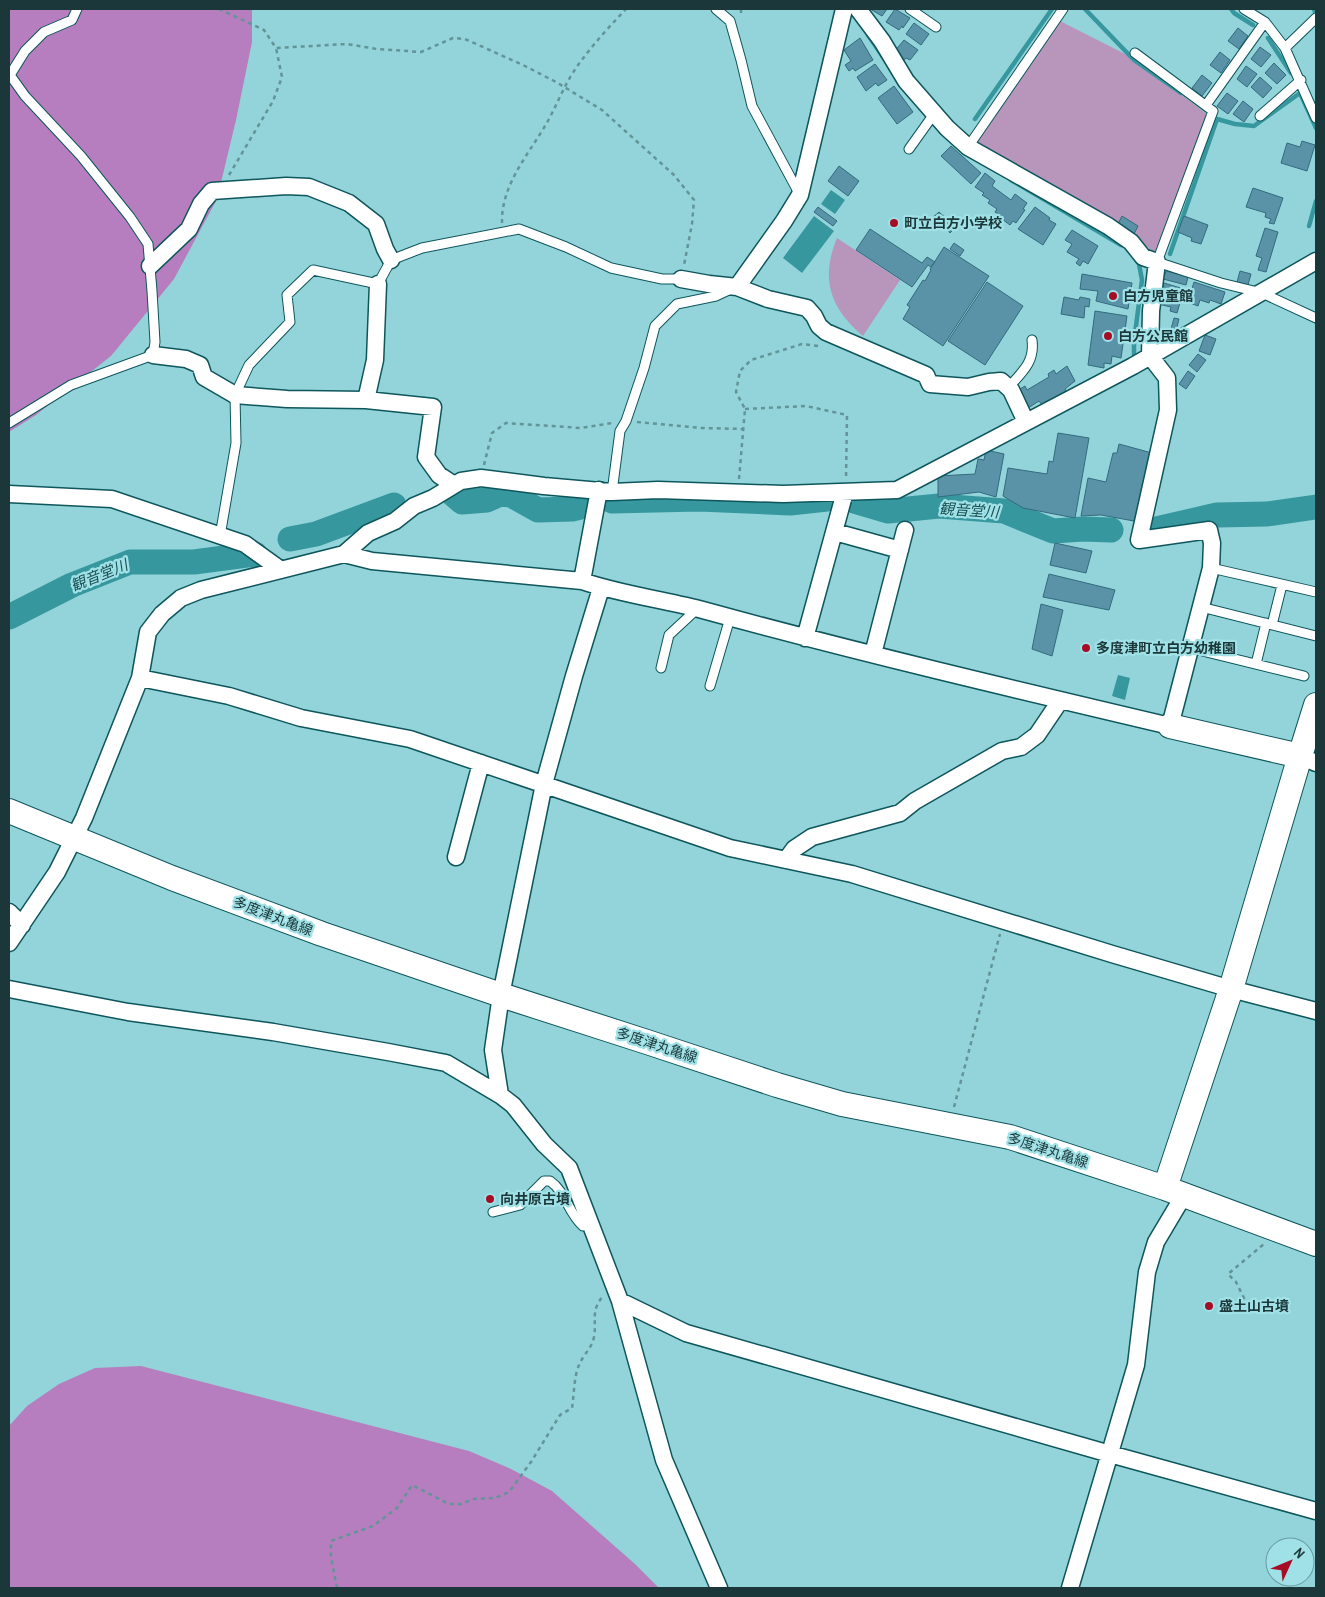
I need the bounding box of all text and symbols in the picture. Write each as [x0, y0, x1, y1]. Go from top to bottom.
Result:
place label: 町立白方小学校 [904, 214, 1002, 232]
marker: 町立白方小学校 [888, 217, 900, 229]
place label: 白方児童館 [1123, 287, 1193, 305]
marker: 白方児童館 [1107, 290, 1119, 302]
place label: 白方公民館 [1118, 327, 1188, 345]
marker: 白方公民館 [1102, 330, 1114, 342]
water label: 観音堂川 [938, 497, 1002, 523]
water label: 観音堂川 [67, 553, 133, 596]
place label: 多度津町立白方幼稚園 [1096, 639, 1236, 657]
marker: 多度津町立白方幼稚園 [1080, 642, 1092, 654]
street label: 多度津丸亀線 [231, 893, 315, 939]
street label: 多度津丸亀線 [614, 1023, 700, 1067]
street label: 多度津丸亀線 [1005, 1128, 1091, 1172]
place label: 向井原古墳 [500, 1190, 570, 1208]
marker: 向井原古墳 [484, 1193, 496, 1205]
place label: 盛土山古墳 [1219, 1297, 1289, 1315]
marker: 盛土山古墳 [1203, 1300, 1215, 1312]
north arrow [1265, 1537, 1315, 1587]
text: N [1290, 1544, 1309, 1562]

